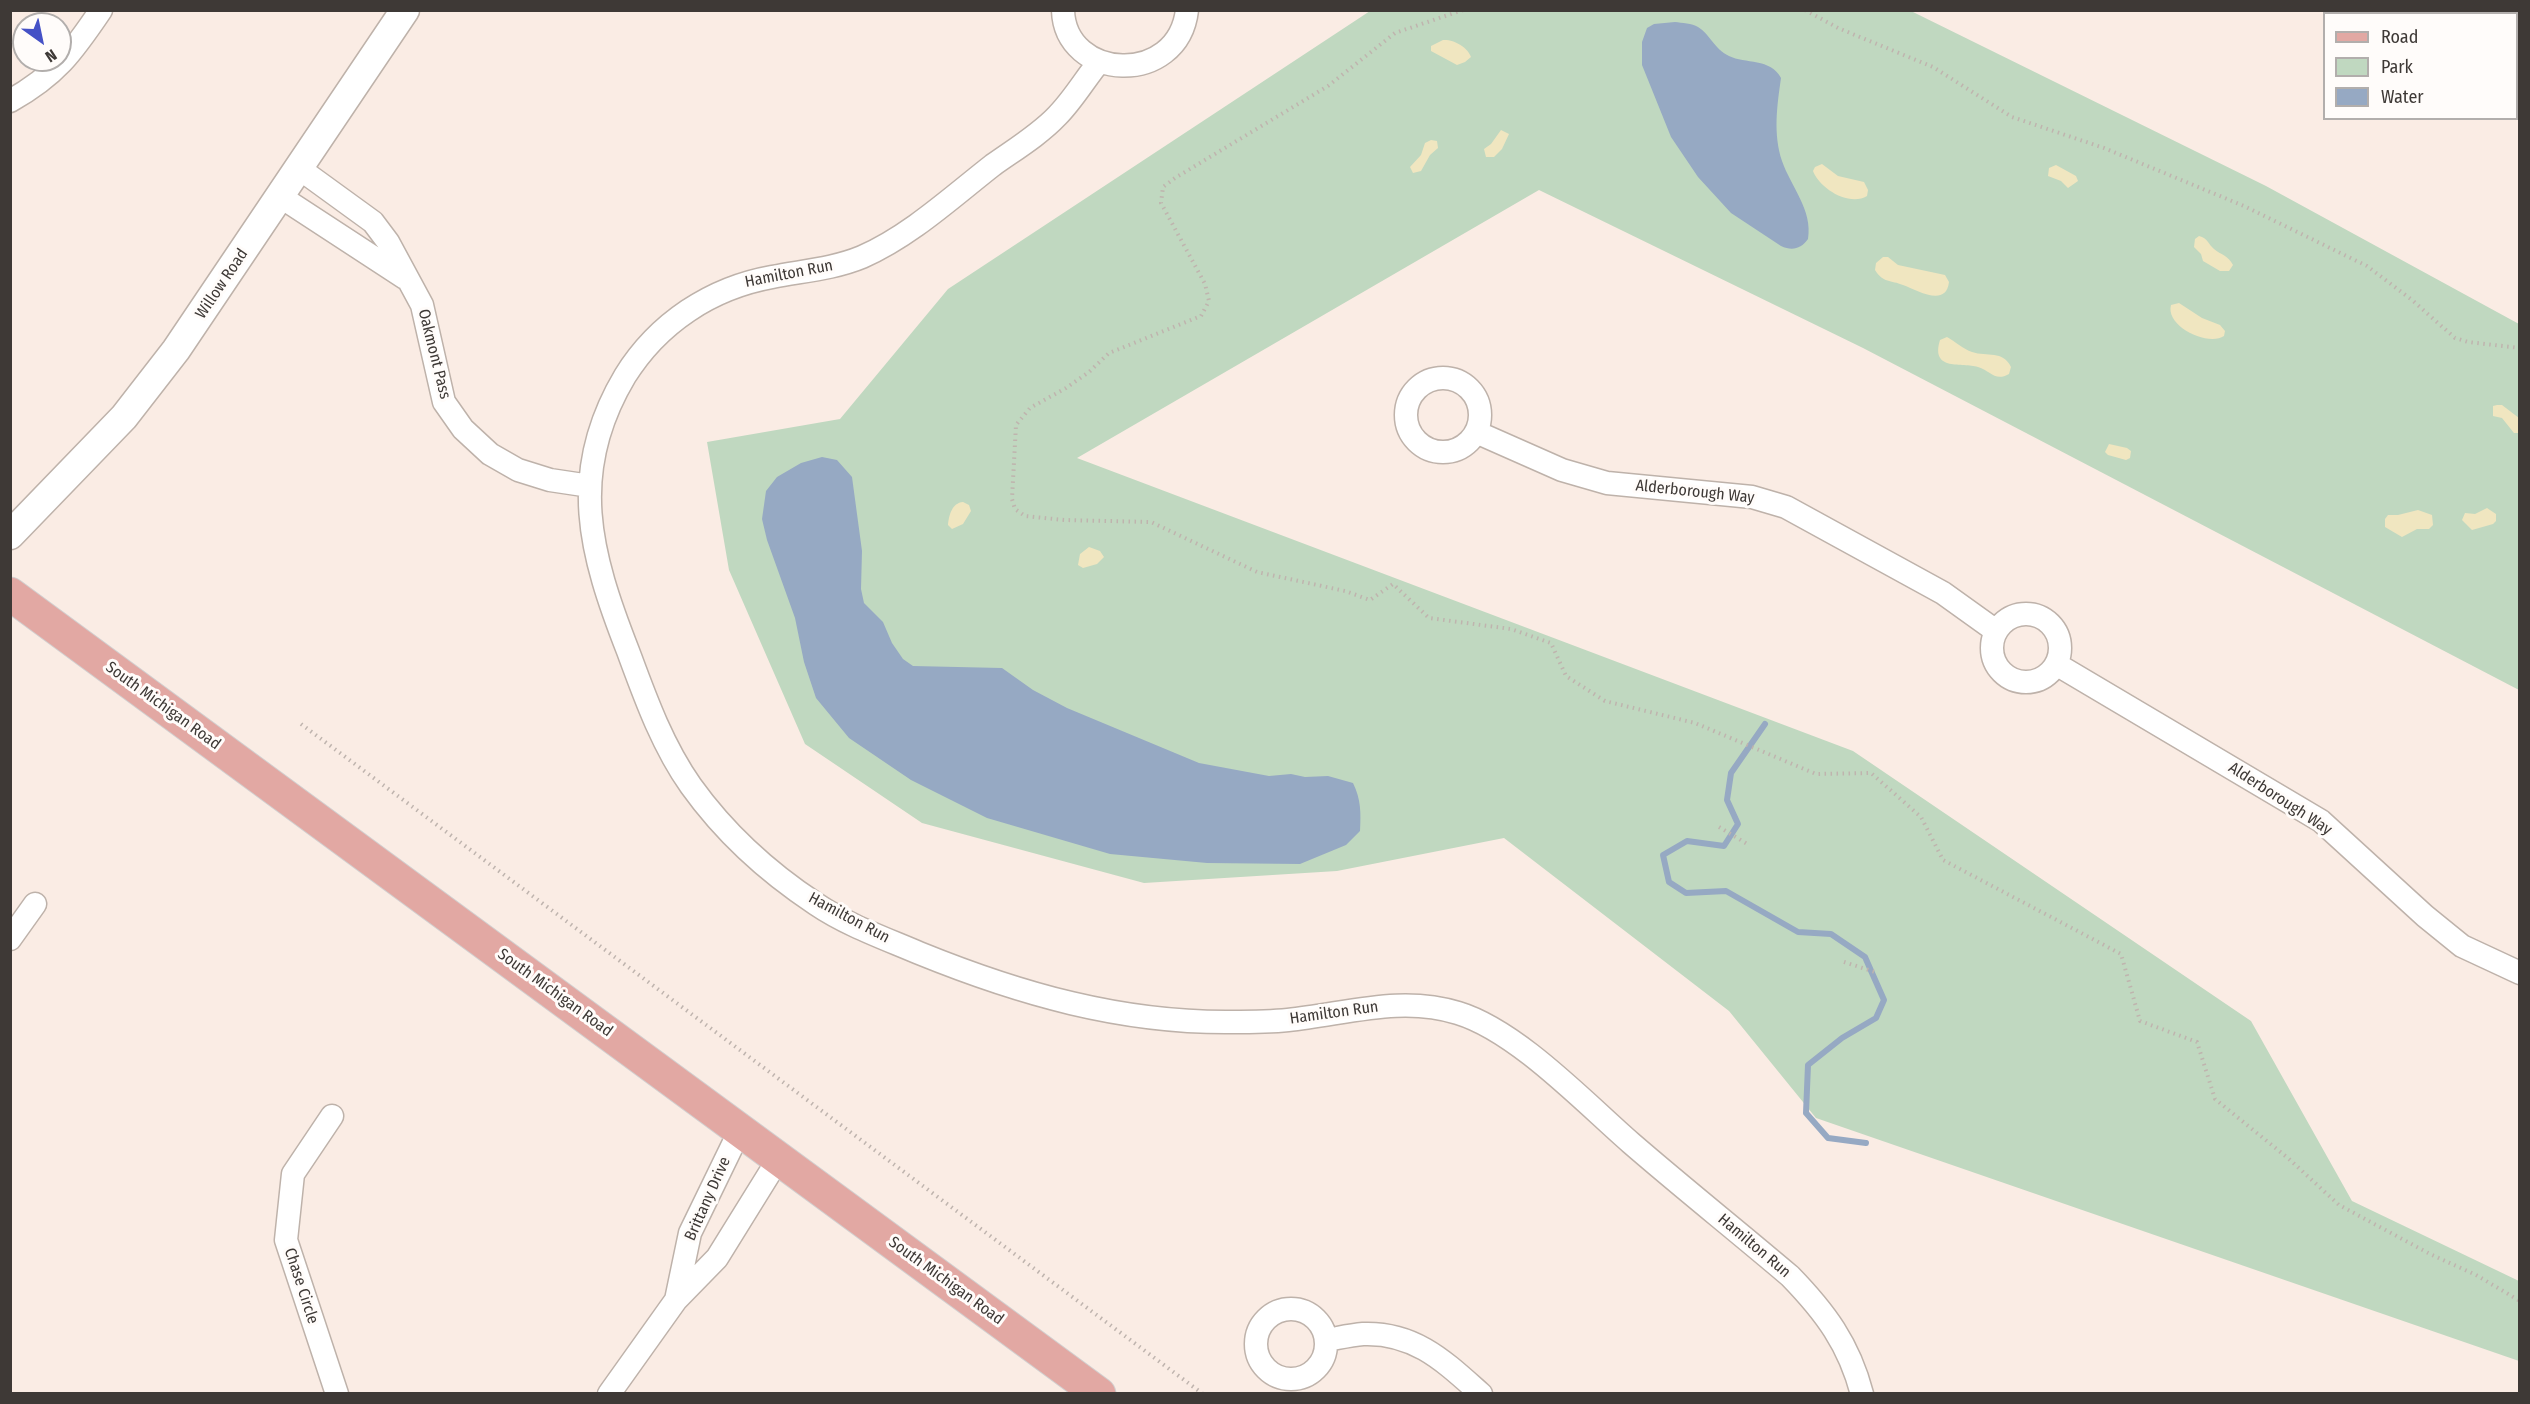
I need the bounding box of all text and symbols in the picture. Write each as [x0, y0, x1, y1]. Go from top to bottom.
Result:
north arrow [12, 12, 72, 72]
legend [2323, 12, 2518, 120]
text: Road [2381, 26, 2418, 48]
text: N [42, 45, 60, 66]
text: Park [2381, 56, 2413, 78]
text: Water [2381, 86, 2424, 108]
street label: Willow Road [192, 245, 252, 323]
street label: Hamilton Run [743, 256, 835, 292]
street label: Oakmont Pass [414, 307, 454, 401]
street label: Alderborough Way [1635, 476, 1755, 508]
street label: South Michigan Road [102, 658, 224, 754]
street label: Alderborough Way [2225, 758, 2335, 840]
street label: Hamilton Run [805, 889, 893, 947]
street label: South Michigan Road [494, 945, 616, 1041]
street label: Hamilton Run [1288, 997, 1380, 1029]
street label: Brittany Drive [681, 1154, 735, 1244]
street label: Hamilton Run [1714, 1210, 1794, 1282]
street label: South Michigan Road [885, 1233, 1007, 1329]
street label: Chase Circle [280, 1246, 322, 1326]

